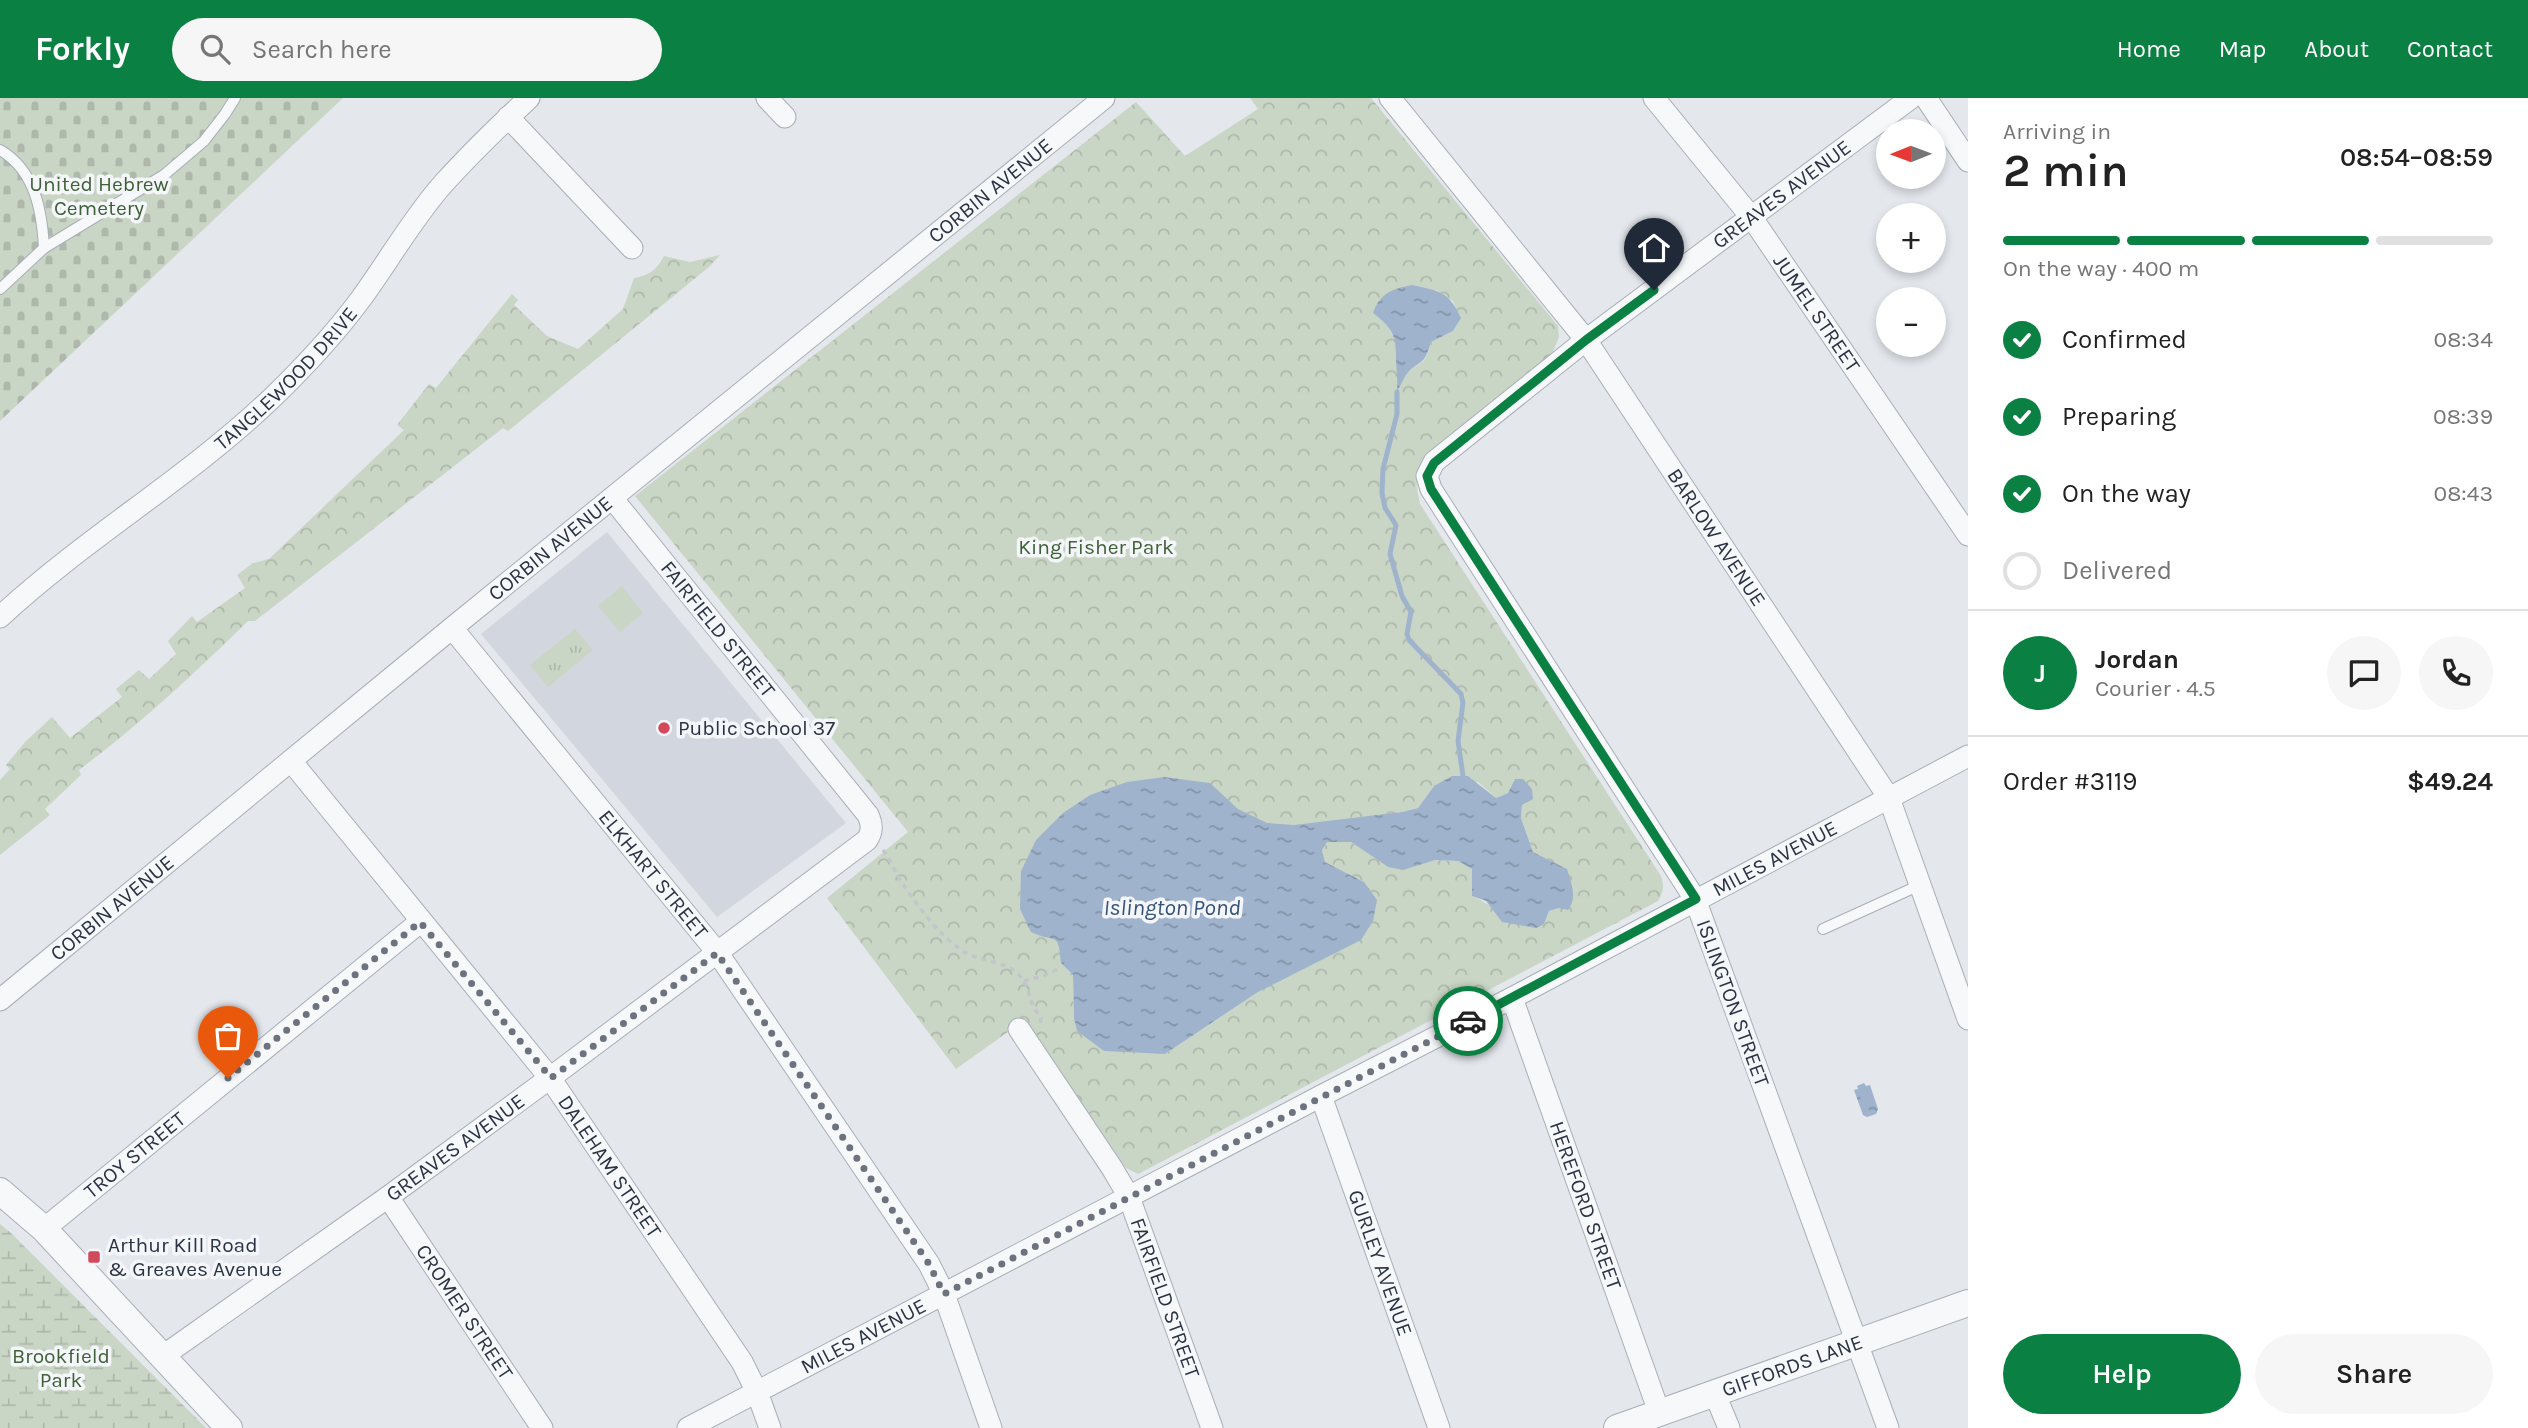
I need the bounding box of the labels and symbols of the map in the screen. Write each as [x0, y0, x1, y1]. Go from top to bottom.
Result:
north arrow [1876, 119, 1946, 189]
street label: CORBIN AVENUE [923, 133, 1057, 248]
street label: GREAVES AVENUE [1708, 135, 1856, 253]
park label: United Hebrew Cemetery [29, 172, 169, 220]
pin [1624, 218, 1684, 290]
street label: JUMEL STREET [1768, 250, 1866, 377]
street label: TANGLEWOOD DRIVE [210, 302, 362, 455]
street label: BARLOW AVENUE [1662, 464, 1771, 611]
street label: CORBIN AVENUE [483, 491, 617, 606]
park label: King Fisher Park [1018, 535, 1174, 559]
street label: FAIRFIELD STREET [656, 556, 781, 702]
place label: Public School 37 [678, 716, 835, 740]
marker: Public School 37 [656, 720, 672, 736]
street label: ELKHART STREET [594, 805, 713, 944]
street label: MILES AVENUE [1708, 816, 1841, 901]
street label: CORBIN AVENUE [45, 850, 179, 966]
water label: Islington Pond [1104, 894, 1240, 921]
street label: ISLINGTON STREET [1692, 916, 1774, 1090]
courier [1433, 986, 1503, 1056]
pin [198, 1006, 258, 1078]
street label: GREAVES AVENUE [381, 1089, 529, 1206]
street label: DALEHAM STREET [553, 1091, 667, 1243]
street label: TROY STREET [79, 1106, 190, 1203]
street label: HEREFORD STREET [1545, 1118, 1627, 1293]
street label: GURLEY AVENUE [1343, 1187, 1417, 1339]
street label: FAIRFIELD STREET [1125, 1215, 1205, 1382]
place label: Arthur Kill Road & Greaves Avenue [108, 1233, 282, 1281]
street label: CROMER STREET [411, 1240, 518, 1384]
marker: Arthur Kill Road & Greaves Avenue [86, 1249, 102, 1265]
street label: MILES AVENUE [797, 1293, 930, 1379]
street label: GIFFORDS LANE [1719, 1330, 1866, 1402]
park label: Brookfield Park [12, 1344, 110, 1392]

